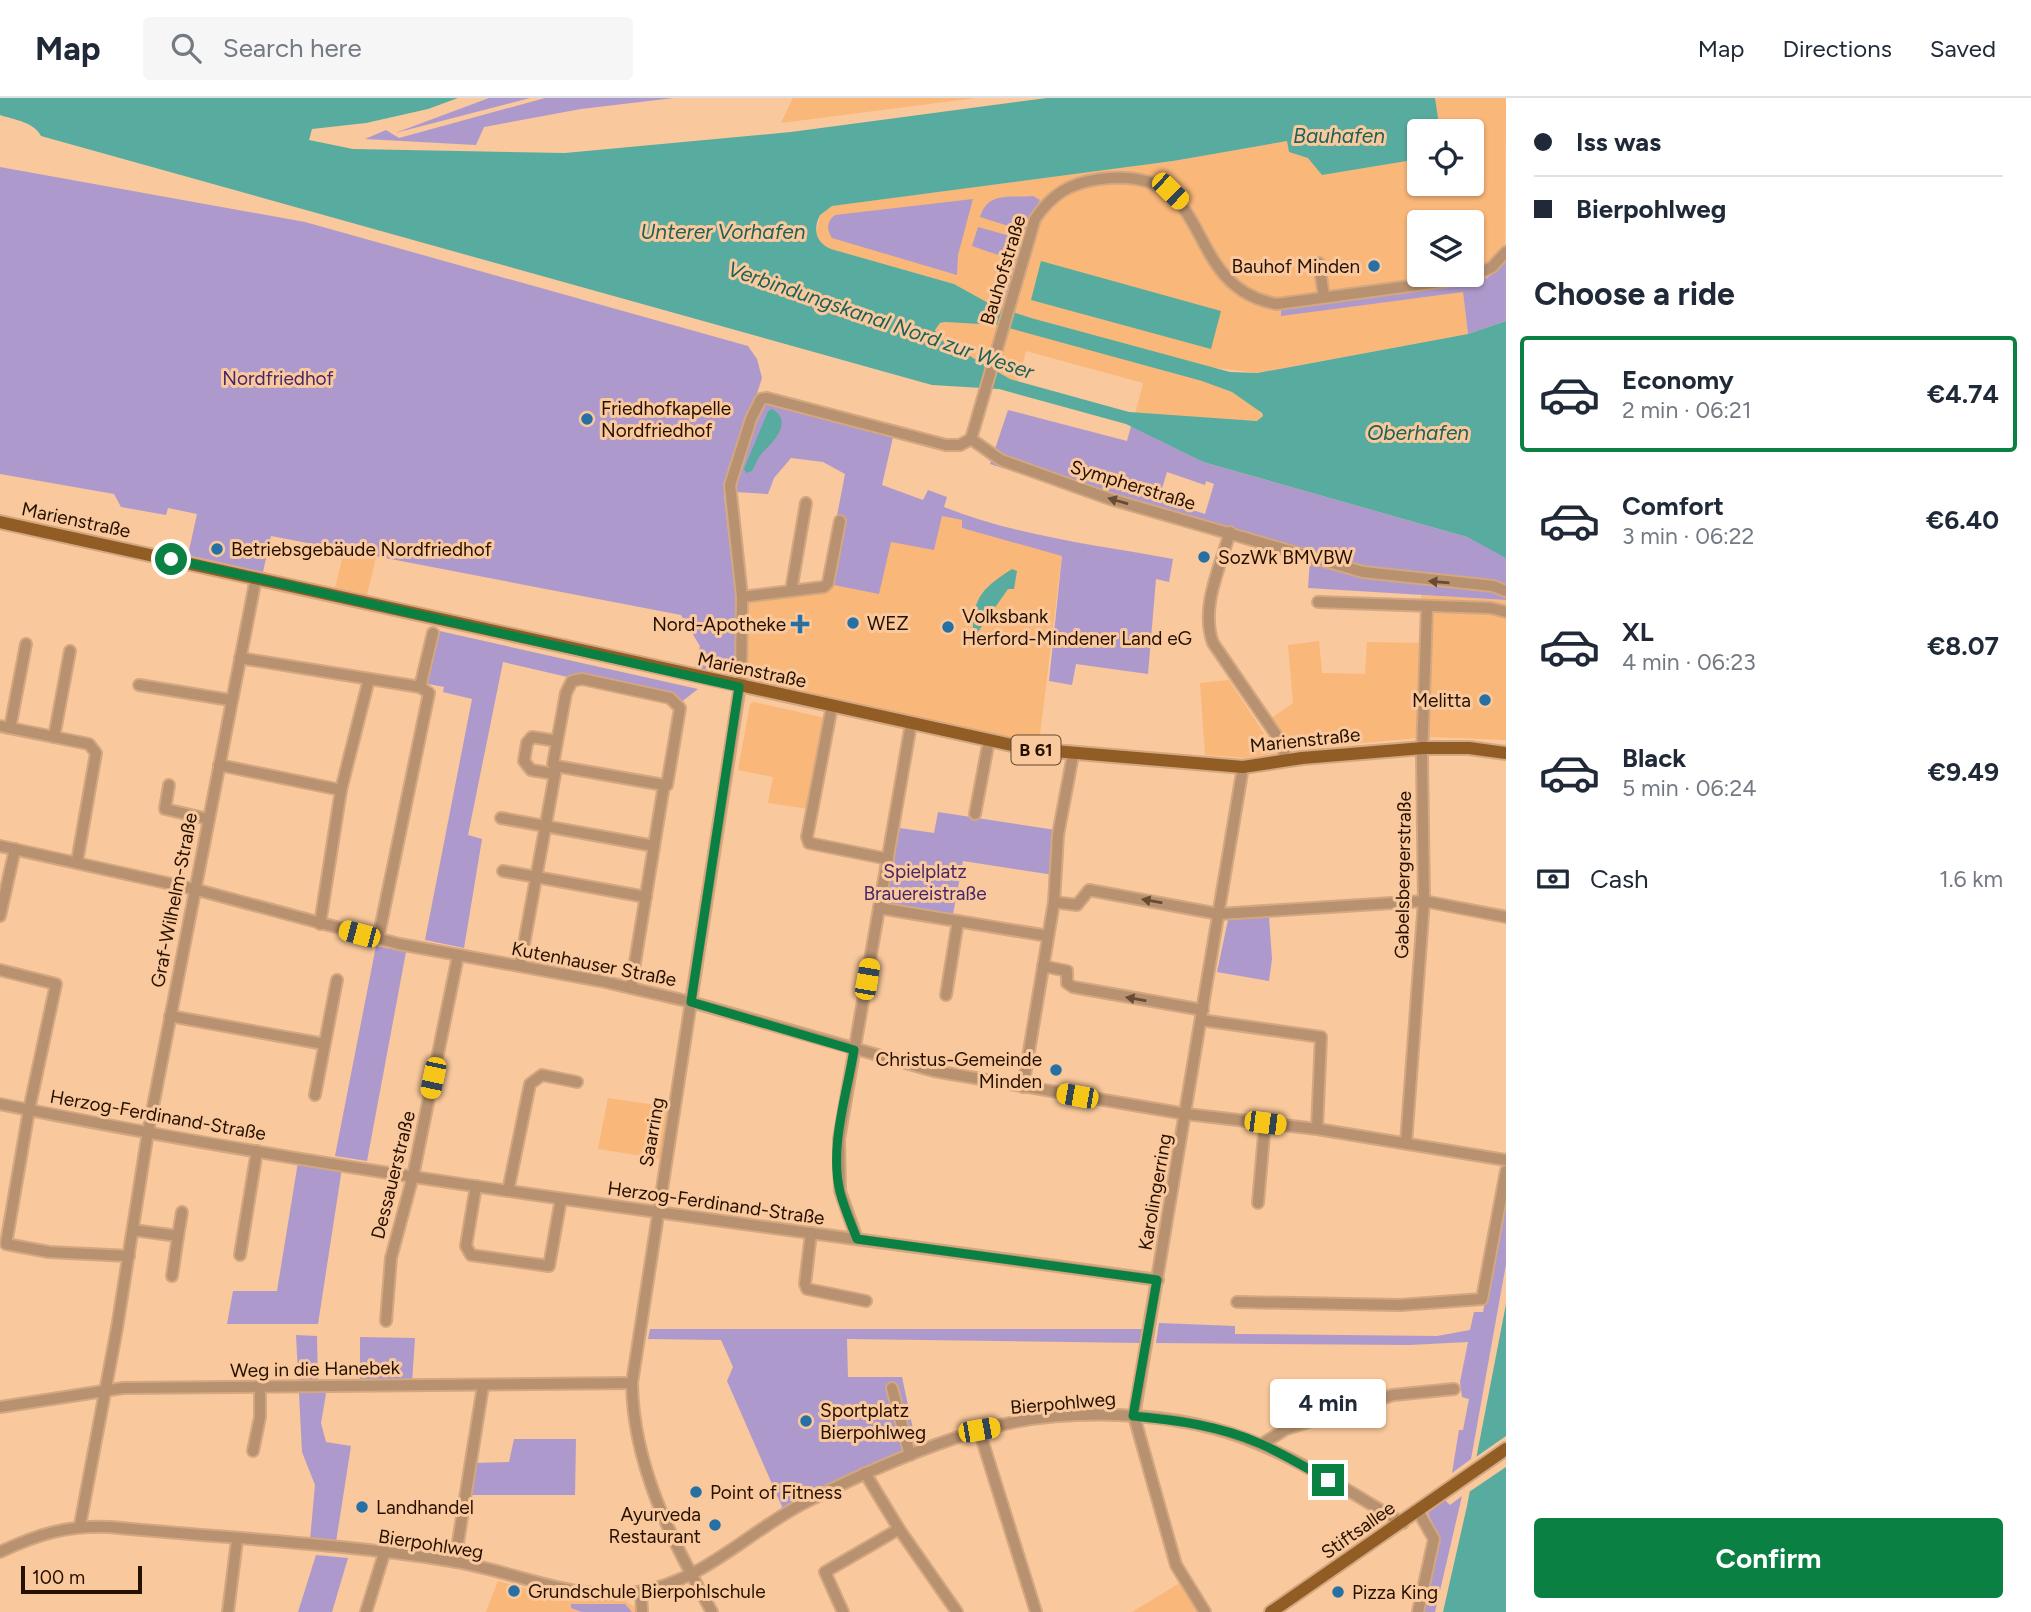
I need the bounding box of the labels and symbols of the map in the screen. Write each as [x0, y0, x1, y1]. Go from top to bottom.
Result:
water label: Bauhafen [1293, 123, 1385, 148]
car [1148, 169, 1193, 213]
street label: Bauhofstraße [975, 212, 1031, 328]
water label: Unterer Vorhafen [640, 219, 806, 244]
place label: Bauhof Minden [1232, 255, 1360, 278]
water label: Verbindungskanal Nord zur Weser [725, 256, 1038, 385]
marker: Bauhof Minden [1366, 258, 1382, 274]
park label: Nordfriedhof [222, 367, 334, 390]
place label: Friedhofkapelle Nordfriedhof [601, 397, 731, 442]
marker: Friedhofkapelle Nordfriedhof [579, 411, 595, 427]
water label: Oberhafen [1367, 420, 1469, 445]
street label: Sympherstraße [1068, 455, 1198, 515]
one-way arrow [1107, 495, 1128, 505]
street label: Marienstraße [19, 497, 133, 543]
place label: Betriebsgebäude Nordfriedhof [231, 538, 492, 561]
marker: Betriebsgebäude Nordfriedhof [209, 541, 225, 557]
route start [155, 543, 187, 575]
place label: SozWk BMVBW [1218, 546, 1354, 569]
marker: SozWk BMVBW [1196, 549, 1212, 565]
one-way arrow [1428, 576, 1450, 587]
place label: Volksbank Herford-Mindener Land eG [962, 605, 1192, 650]
place label: WEZ [867, 612, 909, 635]
place label: Nord-Apotheke [652, 613, 786, 636]
marker: WEZ [845, 615, 861, 631]
marker: Nord-Apotheke [792, 616, 808, 632]
marker: Volksbank Herford-Mindener Land eG [940, 619, 956, 635]
street label: Marienstraße [695, 647, 809, 693]
place label: Melitta [1412, 689, 1471, 712]
marker: Melitta [1477, 692, 1493, 708]
street label: Marienstraße [1249, 723, 1361, 757]
road number: B 61 [1012, 736, 1060, 764]
street label: Gabelsbergerstraße [1390, 791, 1416, 959]
street label: Graf-Wilhelm-Straße [146, 811, 202, 989]
park label: Spielplatz Brauereistraße [863, 860, 987, 905]
one-way arrow [1141, 896, 1163, 907]
car [336, 918, 383, 950]
street label: Kutenhauser Straße [510, 937, 678, 991]
car [854, 956, 881, 1002]
one-way arrow [1124, 993, 1146, 1004]
place label: Christus-Gemeinde Minden [876, 1048, 1042, 1093]
car [419, 1055, 448, 1101]
marker: Christus-Gemeinde Minden [1048, 1062, 1064, 1078]
car [1055, 1082, 1100, 1110]
street label: Herzog-Ferdinand-Straße [48, 1085, 268, 1145]
street label: Saarring [635, 1096, 669, 1168]
street label: Dessauerstraße [366, 1108, 420, 1242]
car [1243, 1110, 1288, 1136]
street label: Karolingerring [1133, 1132, 1177, 1252]
street label: Herzog-Ferdinand-Straße [606, 1176, 826, 1230]
street label: Weg in die Hanebek [230, 1356, 401, 1382]
callout: 4 min [1270, 1378, 1386, 1428]
street label: Bierpohlweg [1009, 1387, 1117, 1419]
place label: Sportplatz Bierpohlweg [820, 1399, 926, 1444]
marker: Sportplatz Bierpohlweg [798, 1413, 814, 1429]
car [957, 1416, 1002, 1444]
route end [1312, 1464, 1344, 1496]
place label: Point of Fitness [710, 1481, 842, 1504]
marker: Point of Fitness [688, 1484, 704, 1500]
place label: Landhandel [376, 1496, 474, 1519]
street label: Stiftsallee [1317, 1496, 1399, 1564]
marker: Landhandel [354, 1499, 370, 1515]
place label: Ayurveda Restaurant [609, 1503, 701, 1548]
marker: Ayurveda Restaurant [707, 1517, 723, 1533]
street label: Bierpohlweg [377, 1524, 485, 1564]
scale bar [21, 1563, 142, 1595]
place label: Grundschule Bierpohlschule [528, 1580, 766, 1603]
place label: Pizza King [1352, 1581, 1438, 1604]
marker: Grundschule Bierpohlschule [506, 1583, 522, 1599]
marker: Pizza King [1330, 1584, 1346, 1600]

